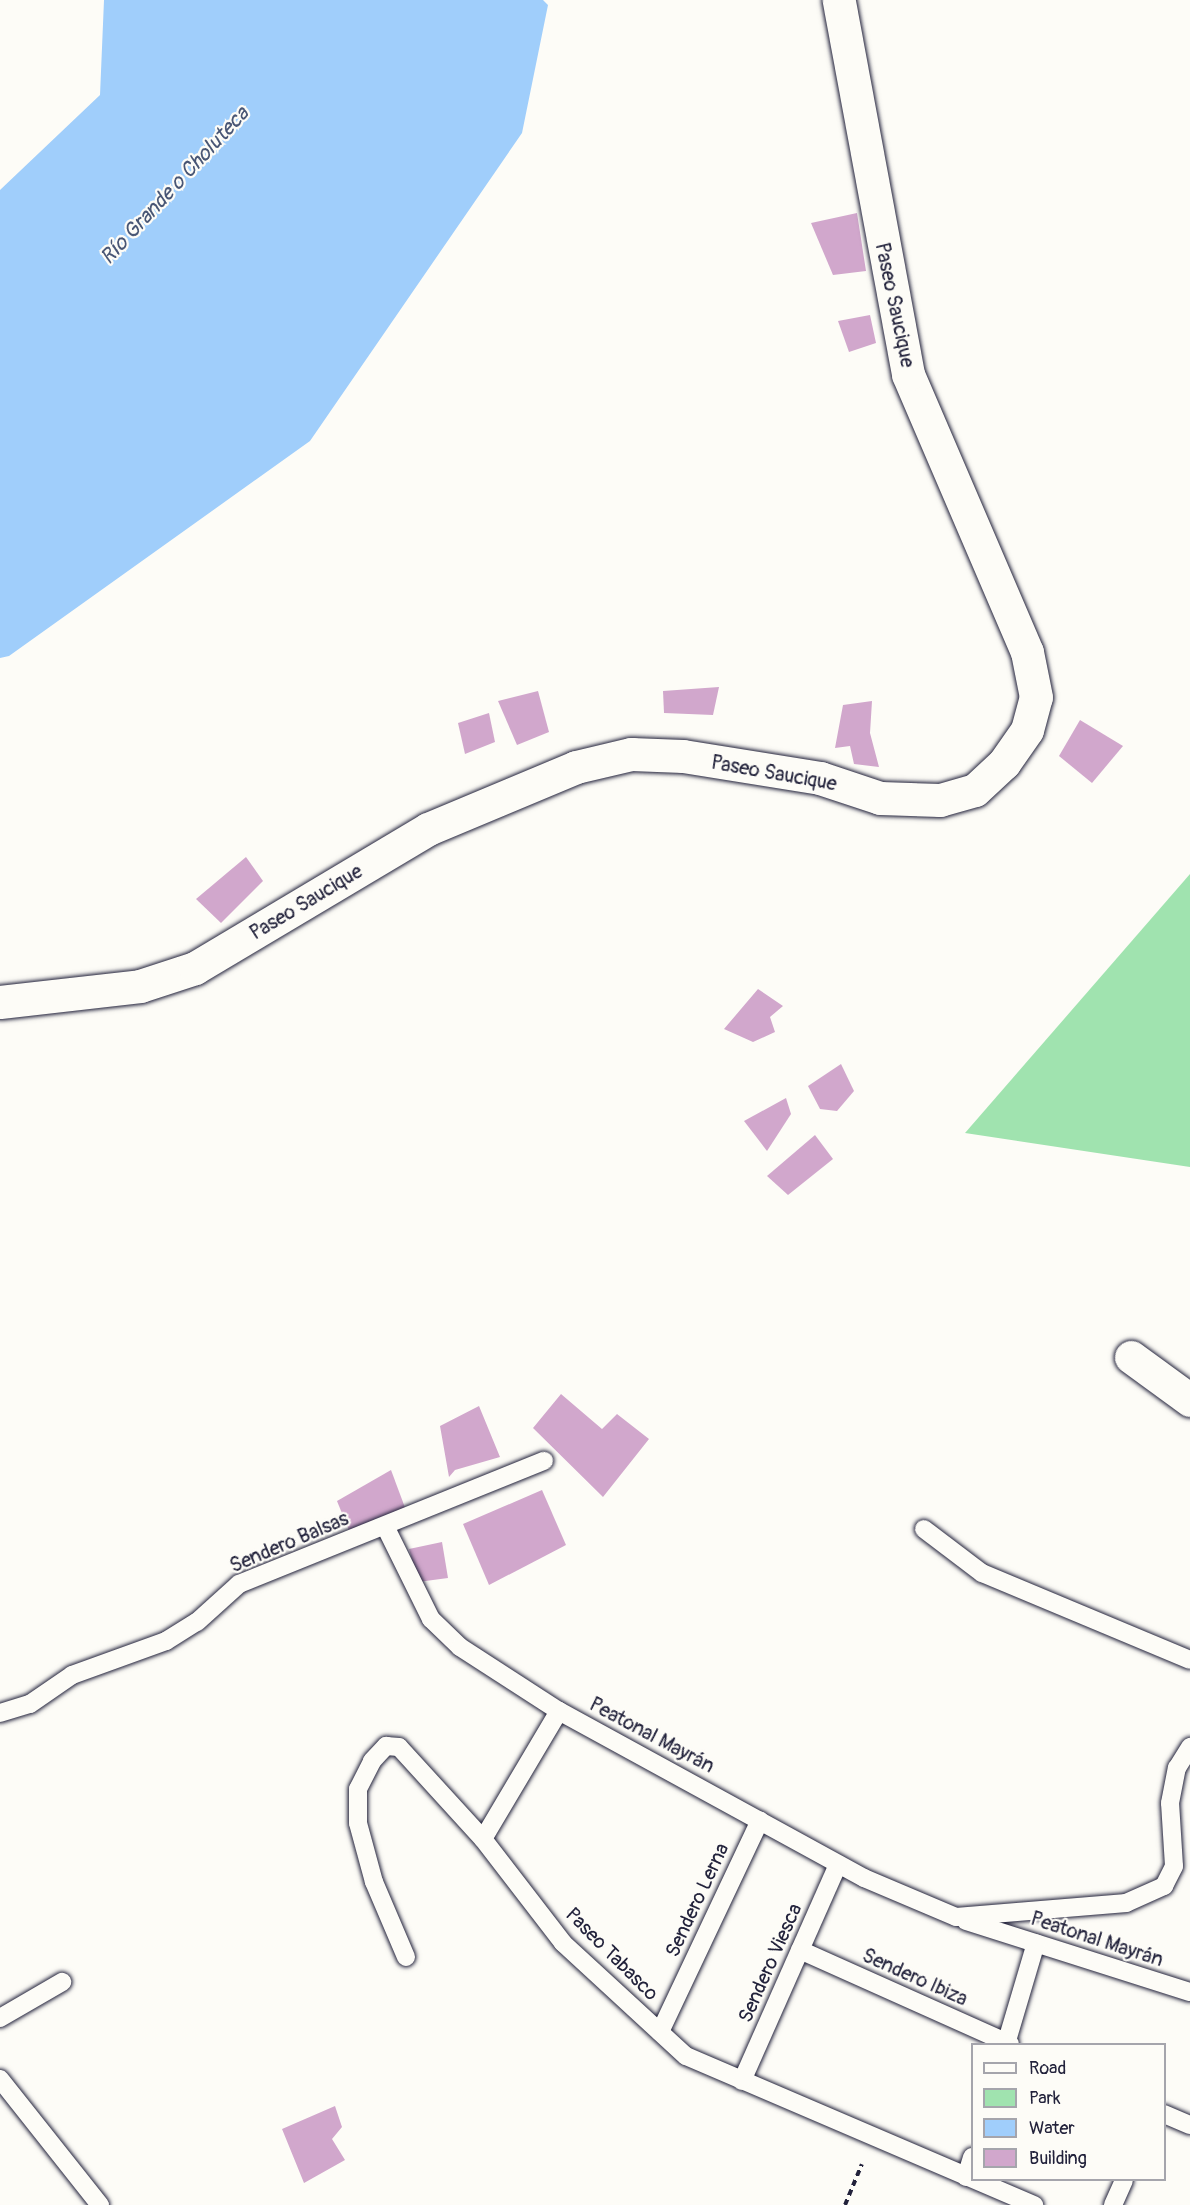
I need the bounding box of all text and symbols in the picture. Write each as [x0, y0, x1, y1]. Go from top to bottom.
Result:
water label: Río Grande o Choluteca [95, 102, 255, 270]
street label: Paseo Saucique [870, 240, 920, 370]
street label: Paseo Saucique [709, 750, 839, 796]
street label: Paseo Saucique [245, 859, 367, 945]
street label: Sendero Balsas [226, 1506, 352, 1578]
street label: Peatonal Mayrán [585, 1692, 719, 1778]
street label: Sendero Lerna [660, 1839, 734, 1961]
street label: Sendero Viesca [733, 1900, 807, 2026]
street label: Paseo Tabasco [561, 1903, 663, 2005]
street label: Peatonal Mayrán [1028, 1906, 1166, 1972]
street label: Sendero Ibiza [859, 1943, 971, 2011]
legend [971, 2043, 1166, 2181]
text: Road [1029, 2057, 1066, 2080]
text: Park [1029, 2087, 1061, 2110]
text: Water [1029, 2117, 1075, 2140]
text: Building [1029, 2147, 1087, 2170]

